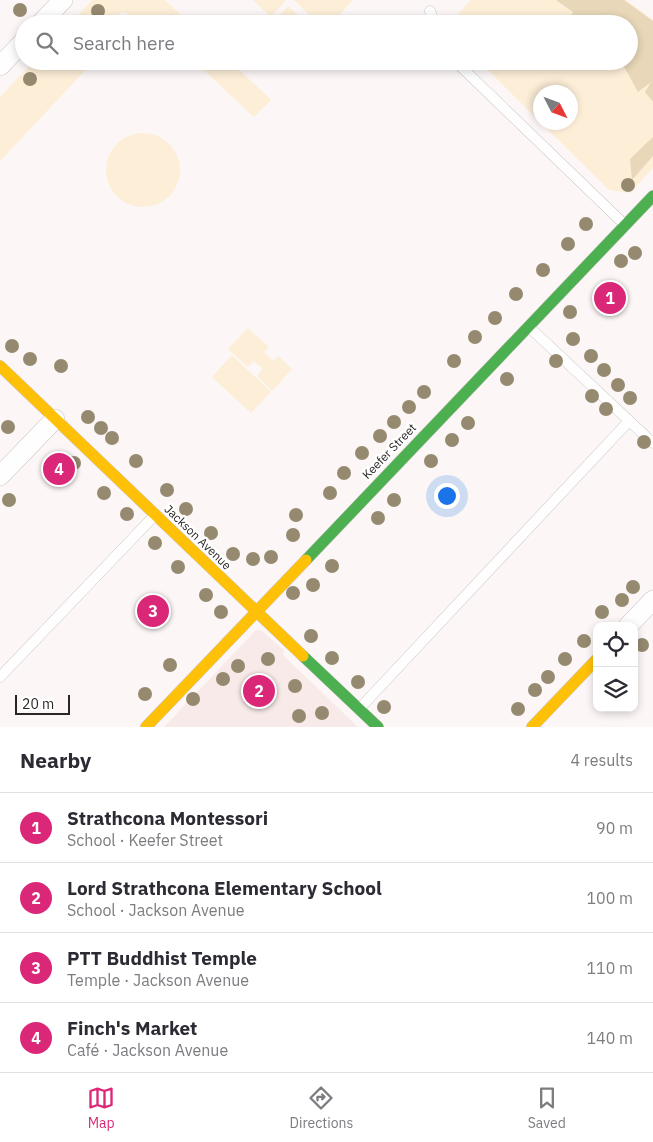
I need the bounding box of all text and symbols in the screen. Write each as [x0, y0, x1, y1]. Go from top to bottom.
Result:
search box [15, 15, 638, 70]
icon: search [33, 29, 61, 57]
text: Search here [73, 31, 175, 55]
north arrow [533, 85, 578, 130]
pin: 1 [594, 279, 626, 317]
street label: Keefer Street [359, 420, 419, 482]
pin: 4 [43, 450, 75, 488]
your location [434, 483, 460, 509]
street label: Jackson Avenue [161, 501, 235, 573]
pin: 3 [137, 592, 169, 630]
map controls [593, 622, 638, 712]
button: locate [593, 622, 638, 667]
button: layers [593, 667, 638, 712]
pin: 2 [243, 672, 275, 710]
scale bar [15, 692, 70, 715]
text: 20 m [22, 695, 54, 713]
text: Nearby [20, 746, 91, 774]
text: 4 results [570, 750, 633, 770]
text: Strathcona Montessori [67, 806, 268, 830]
text: 1 [31, 818, 41, 838]
text: 90 m [596, 818, 633, 838]
text: School · Keefer Street [67, 830, 223, 850]
text: Lord Strathcona Elementary School [67, 876, 382, 900]
text: 2 [31, 888, 41, 908]
text: 100 m [586, 888, 633, 908]
text: School · Jackson Avenue [67, 900, 245, 920]
text: PTT Buddhist Temple [67, 946, 257, 970]
text: 3 [31, 958, 41, 978]
text: 110 m [586, 958, 633, 978]
text: Temple · Jackson Avenue [67, 970, 249, 990]
text: Finch's Market [67, 1016, 197, 1040]
text: 4 [31, 1028, 41, 1048]
text: 140 m [586, 1028, 633, 1048]
text: Café · Jackson Avenue [67, 1040, 228, 1060]
tab: Map [87, 1084, 115, 1132]
tab: Directions [290, 1084, 353, 1132]
tab: Saved [528, 1084, 566, 1132]

